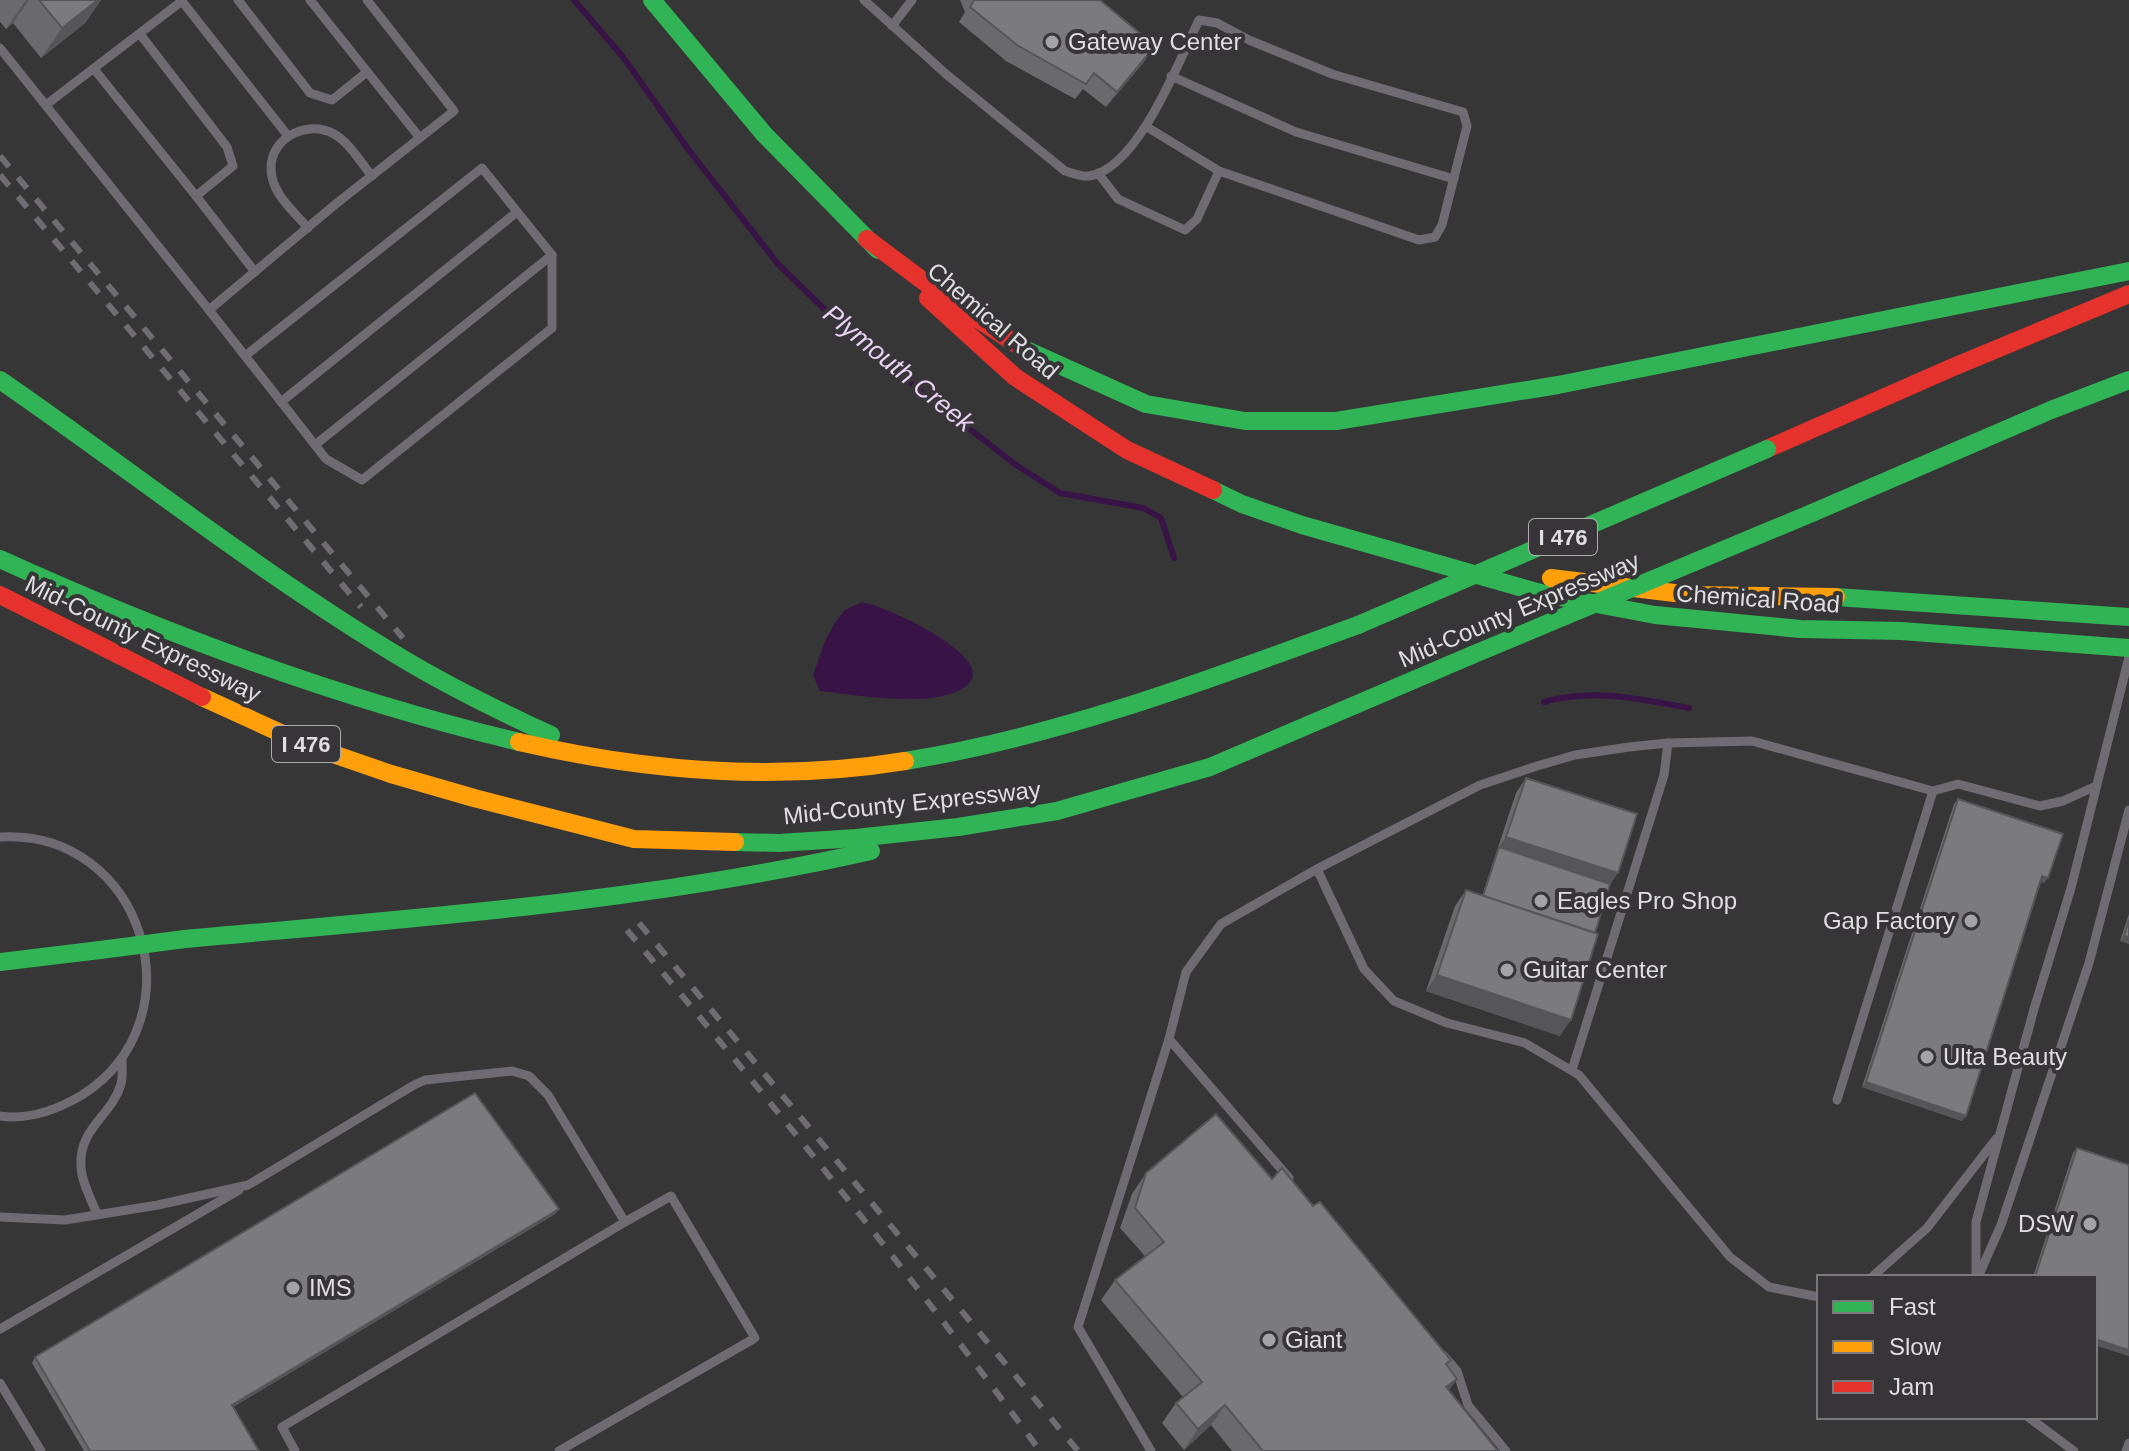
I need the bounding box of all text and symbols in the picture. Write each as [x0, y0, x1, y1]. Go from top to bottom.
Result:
place label: Gateway Center [1068, 28, 1241, 55]
marker: Gateway Center [1043, 33, 1061, 51]
street label: Chemical Road [923, 257, 1064, 385]
water label: Plymouth Creek [818, 298, 982, 439]
road number: I 476 [1529, 519, 1597, 555]
street label: Mid-County Expressway [1394, 547, 1643, 673]
street label: Mid-County Expressway [21, 570, 265, 707]
street label: Chemical Road [1675, 579, 1841, 618]
road number: I 476 [272, 726, 340, 762]
street label: Mid-County Expressway [782, 776, 1042, 829]
place label: Eagles Pro Shop [1557, 887, 1737, 914]
marker: Eagles Pro Shop [1532, 892, 1550, 910]
place label: Gap Factory [1823, 907, 1955, 934]
marker: Gap Factory [1962, 912, 1980, 930]
place label: Guitar Center [1523, 956, 1667, 983]
marker: Guitar Center [1498, 961, 1516, 979]
place label: Ulta Beauty [1943, 1043, 2067, 1070]
marker: Ulta Beauty [1918, 1048, 1936, 1066]
place label: DSW [2018, 1210, 2074, 1237]
marker: DSW [2081, 1215, 2099, 1233]
place label: IMS [309, 1274, 352, 1301]
legend [1817, 1275, 2097, 1419]
marker: IMS [284, 1279, 302, 1297]
text: Fast [1889, 1293, 1936, 1320]
place label: Giant [1285, 1326, 1343, 1353]
marker: Giant [1260, 1331, 1278, 1349]
text: Slow [1889, 1333, 1942, 1360]
text: Jam [1889, 1373, 1934, 1400]

